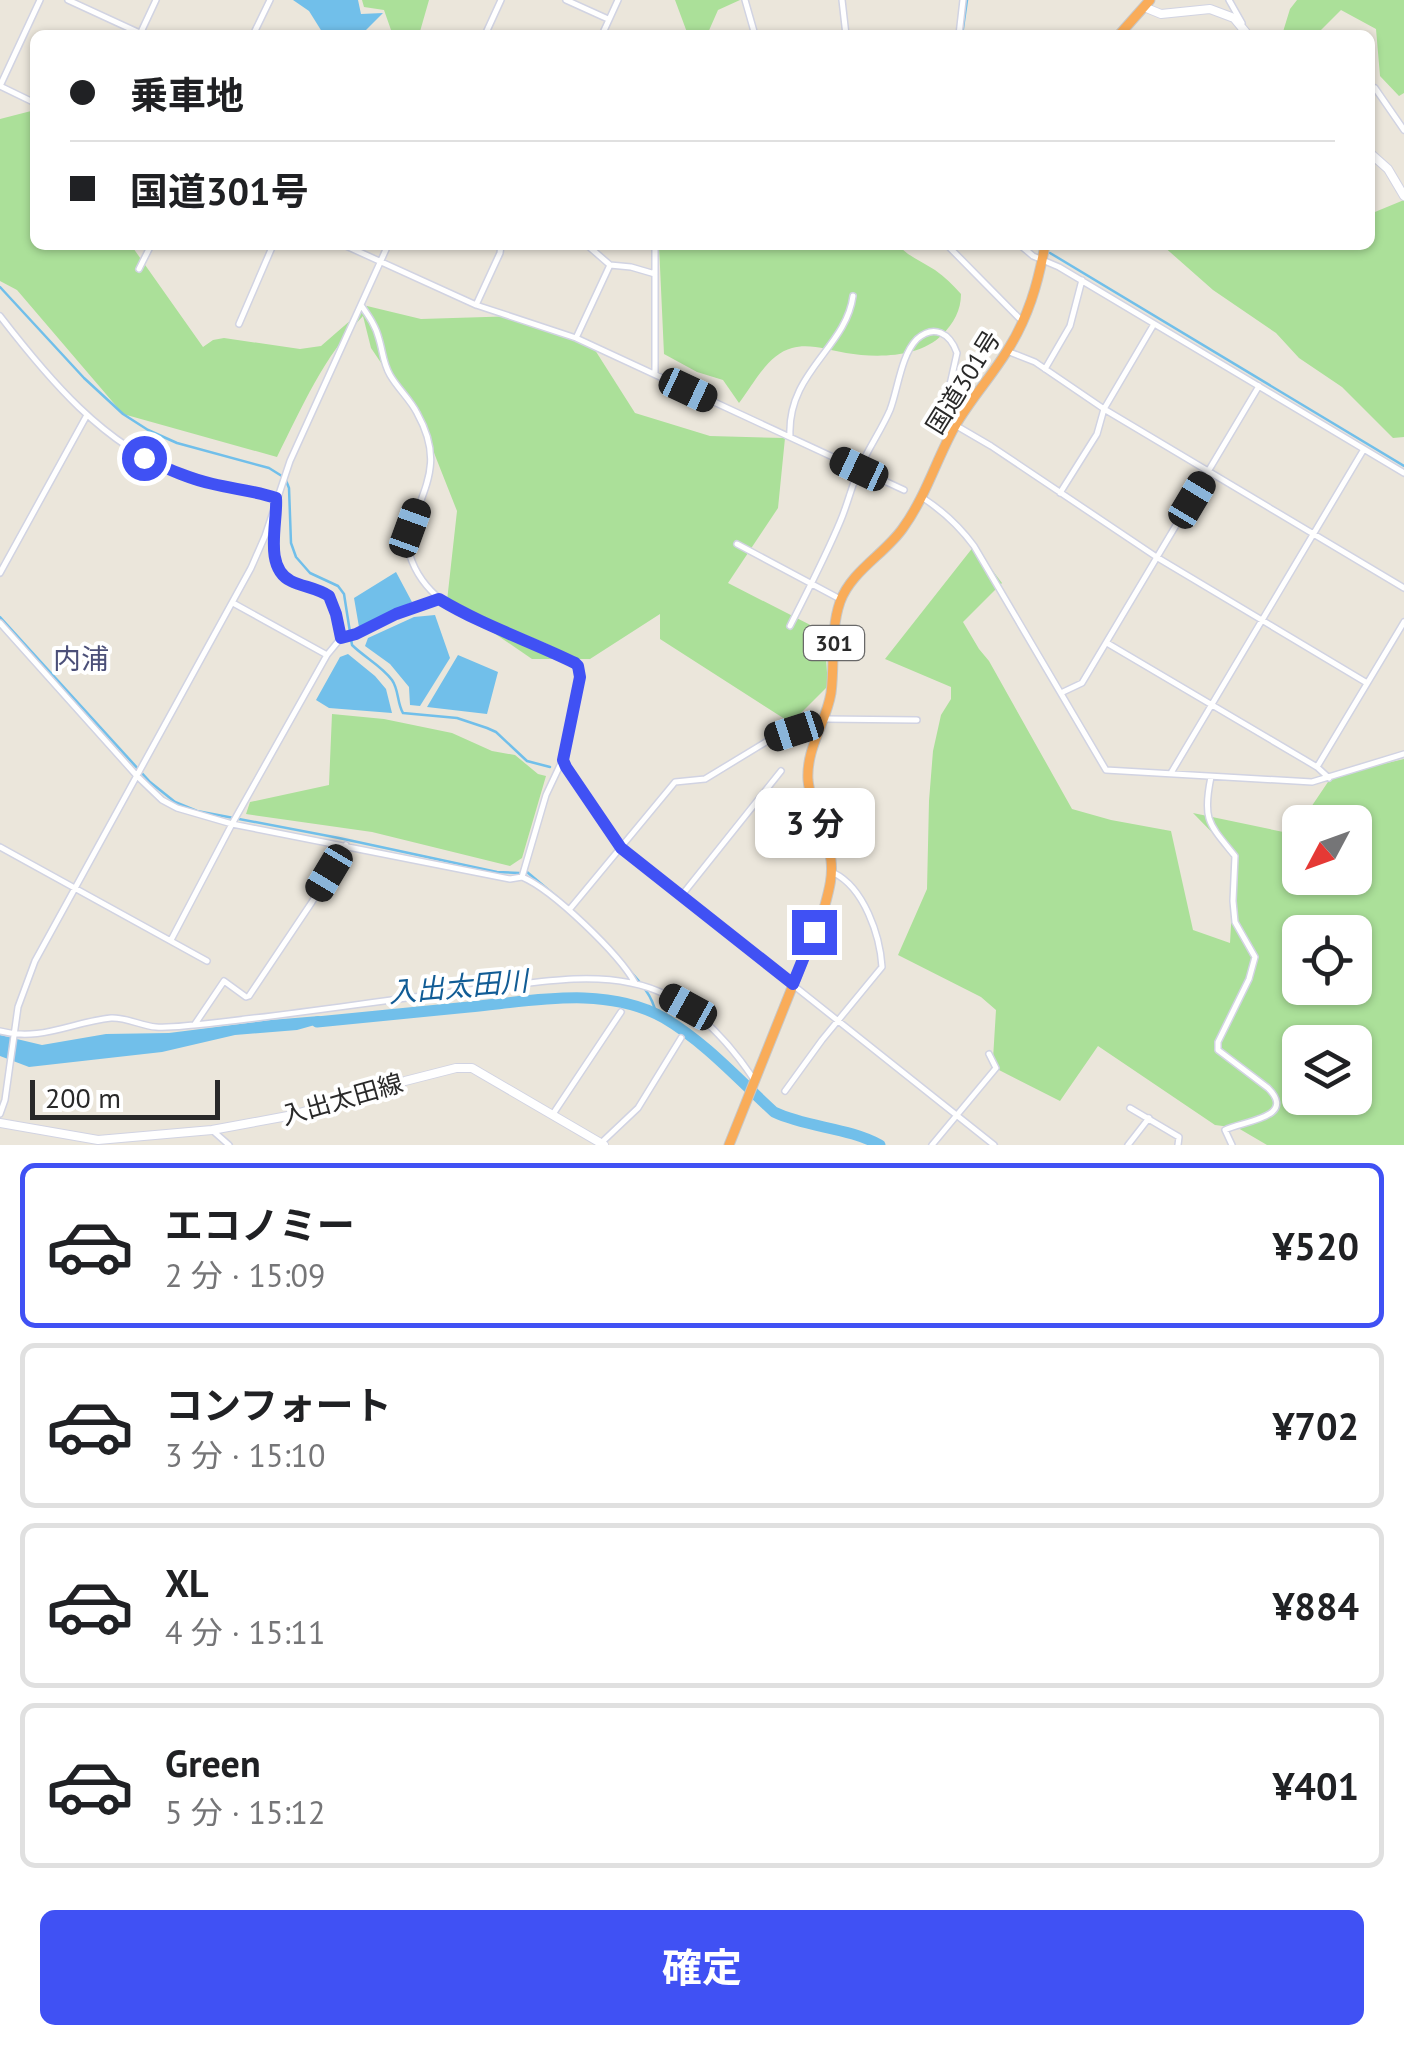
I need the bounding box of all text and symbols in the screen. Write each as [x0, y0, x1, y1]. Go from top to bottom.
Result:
text: 乗車地 [130, 70, 244, 119]
text: 国道301号 [130, 166, 309, 215]
street label: 国道301号 [919, 324, 1007, 440]
car [654, 364, 722, 416]
route start [122, 436, 167, 481]
car [825, 443, 893, 495]
car [1164, 467, 1220, 533]
car [386, 495, 434, 561]
road number: 301 [804, 626, 864, 660]
district label: 内浦 [53, 640, 109, 677]
car [761, 707, 827, 755]
callout: 3 分 [754, 787, 874, 857]
text: 3 分 [786, 802, 844, 844]
north arrow [1282, 805, 1372, 895]
map controls [1282, 805, 1372, 1115]
car [301, 840, 357, 906]
route end [792, 910, 837, 955]
button: locate [1282, 915, 1372, 1005]
water label: 入出太田川 [387, 961, 532, 1011]
car [654, 979, 722, 1035]
button: layers [1282, 1025, 1372, 1115]
street label: 入出太田線 [278, 1066, 406, 1132]
scale bar [30, 1075, 220, 1120]
text: 200 m [45, 1079, 121, 1116]
text: エコノミー [165, 1200, 355, 1249]
icon: car [45, 1201, 135, 1291]
text: ¥520 [1273, 1221, 1359, 1270]
text: 2 分 · 15:09 [165, 1254, 325, 1296]
text: コンフォート [165, 1380, 392, 1429]
icon: car [45, 1381, 135, 1471]
text: ¥702 [1273, 1401, 1359, 1450]
text: 3 分 · 15:10 [165, 1434, 325, 1476]
text: XL [165, 1558, 209, 1607]
icon: car [45, 1561, 135, 1651]
text: ¥884 [1273, 1581, 1359, 1630]
text: 4 分 · 15:11 [165, 1611, 325, 1653]
text: Green [165, 1738, 261, 1787]
icon: car [45, 1741, 135, 1831]
text: ¥401 [1273, 1761, 1359, 1810]
text: 5 分 · 15:12 [165, 1791, 325, 1833]
button: 確定 [40, 1910, 1364, 2025]

